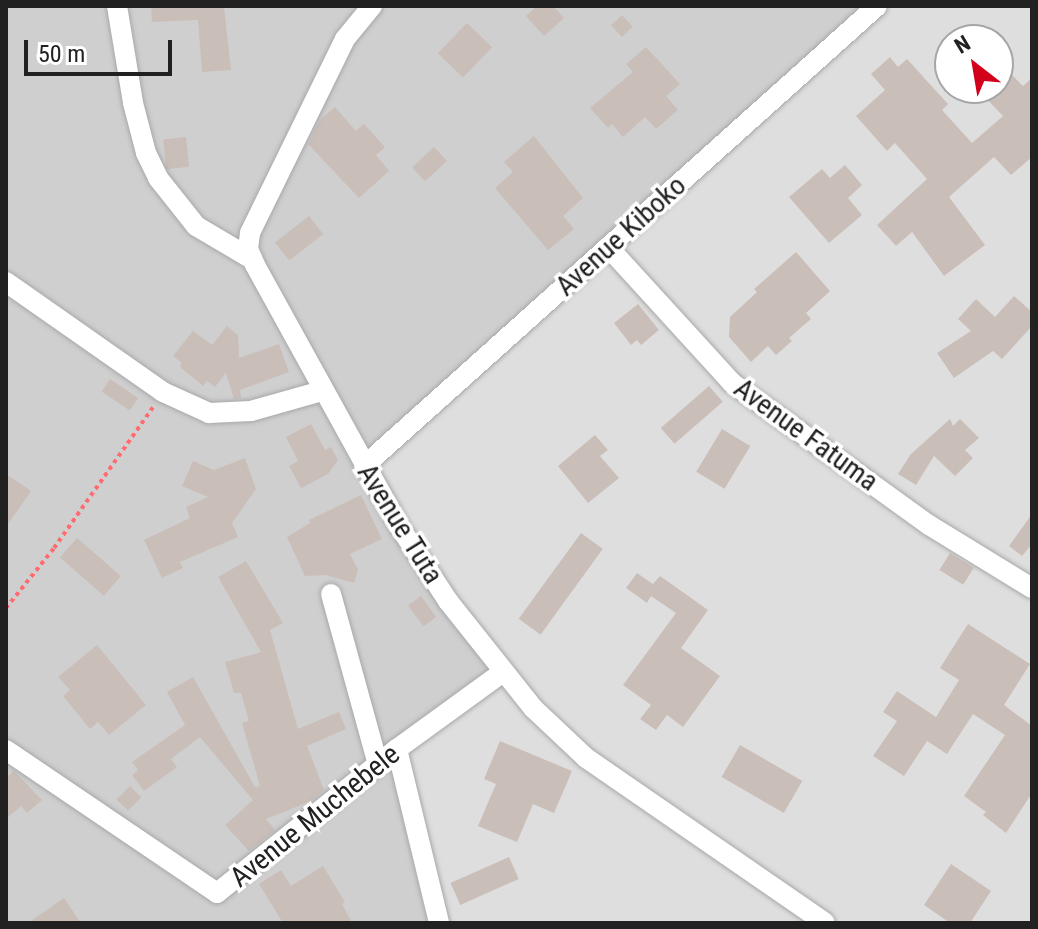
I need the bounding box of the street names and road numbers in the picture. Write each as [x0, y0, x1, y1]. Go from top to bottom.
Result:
street label: Avenue Kiboko [549, 169, 693, 303]
street label: Avenue Fatuma [727, 372, 885, 498]
street label: Avenue Tuta [350, 458, 450, 590]
street label: Avenue Muchebele [224, 738, 406, 894]

